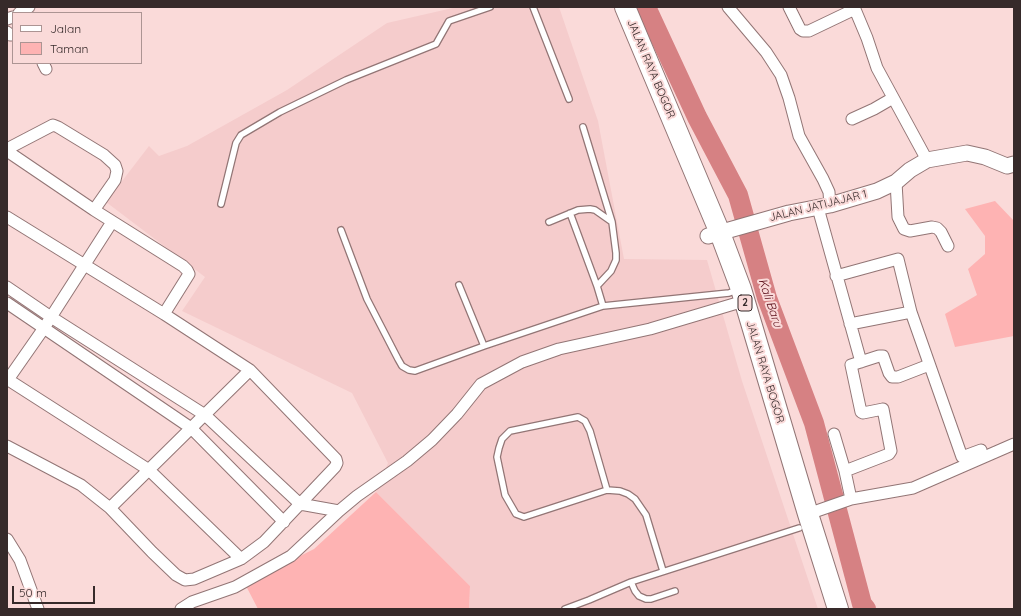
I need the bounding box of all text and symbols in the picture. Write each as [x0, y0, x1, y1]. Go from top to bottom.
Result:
legend [12, 12, 142, 64]
street label: JALAN RAYA BOGOR [624, 18, 678, 120]
text: Jalan [50, 21, 81, 36]
text: Taman [50, 41, 88, 56]
street label: JALAN JATIJAJAR 1 [768, 187, 868, 225]
water label: Kali Baru [755, 277, 785, 329]
road number: 2 [738, 295, 752, 311]
street label: JALAN RAYA BOGOR [743, 319, 787, 425]
scale bar [14, 578, 97, 604]
text: 50 m [19, 585, 47, 600]

